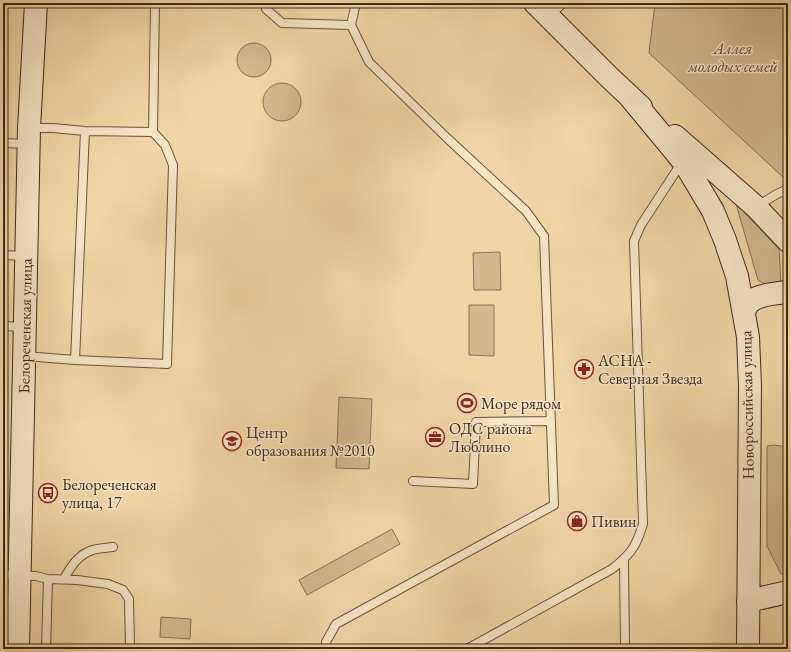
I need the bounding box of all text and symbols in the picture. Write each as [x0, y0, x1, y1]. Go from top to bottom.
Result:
park label: Аллея молодых семей [687, 38, 778, 77]
street label: Белореченская улица [13, 258, 37, 394]
street label: Новороссийская улица [735, 330, 759, 480]
place label: АСНА - Северная Звезда [597, 350, 703, 389]
pharmacy icon: АСНА - Северная Звезда [573, 358, 595, 380]
sports icon: Море рядом [456, 392, 478, 414]
place label: Море рядом [481, 393, 561, 414]
place label: ОДС района Люблино [449, 418, 533, 457]
place label: Центр образования №2010 [246, 422, 375, 461]
office icon: ОДС района Люблино [424, 426, 446, 448]
school or university icon: Центр образования №2010 [221, 430, 243, 452]
place label: Белореченская улица, 17 [62, 474, 157, 513]
bus stop icon: Белореченская улица, 17 [37, 482, 59, 504]
shop icon: Пивин [566, 510, 588, 532]
place label: Пивин [591, 511, 636, 532]

